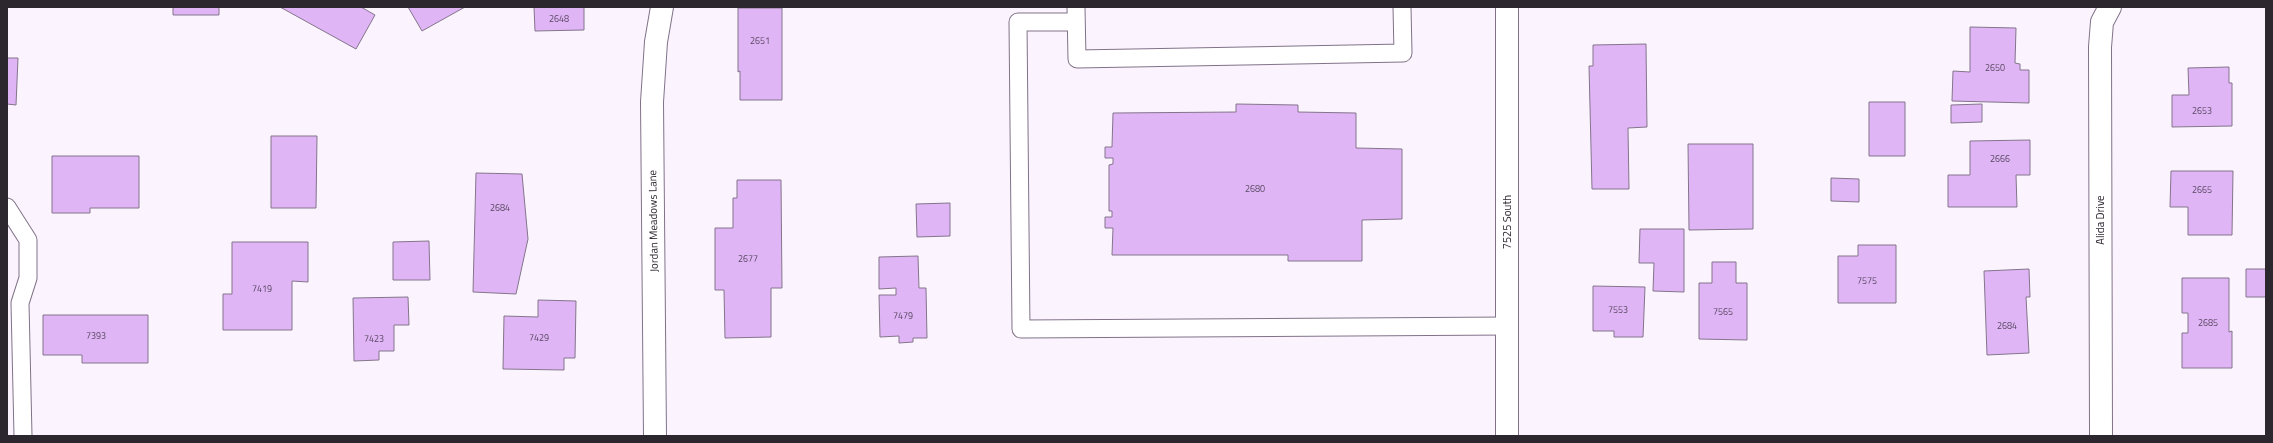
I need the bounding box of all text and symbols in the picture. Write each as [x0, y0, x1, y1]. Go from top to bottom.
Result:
house number: 2648 [549, 12, 569, 25]
house number: 2651 [750, 34, 770, 47]
house number: 2650 [1985, 61, 2005, 74]
house number: 2653 [2192, 104, 2212, 117]
house number: 2666 [1990, 152, 2010, 165]
street label: Jordan Meadows Lane [644, 169, 662, 272]
house number: 2680 [1245, 182, 1265, 195]
house number: 2665 [2192, 183, 2212, 196]
street label: 7525 South [1499, 195, 1515, 249]
street label: Alida Drive [2092, 195, 2108, 245]
house number: 2684 [490, 201, 510, 214]
house number: 2677 [738, 252, 758, 265]
house number: 7575 [1857, 274, 1877, 287]
house number: 7419 [252, 282, 272, 295]
house number: 7553 [1608, 303, 1628, 316]
house number: 7565 [1713, 305, 1733, 318]
house number: 7479 [893, 309, 913, 322]
house number: 2685 [2198, 316, 2218, 329]
house number: 2684 [1997, 319, 2017, 332]
house number: 7393 [86, 329, 106, 342]
house number: 7429 [529, 331, 549, 344]
house number: 7423 [364, 332, 384, 345]

